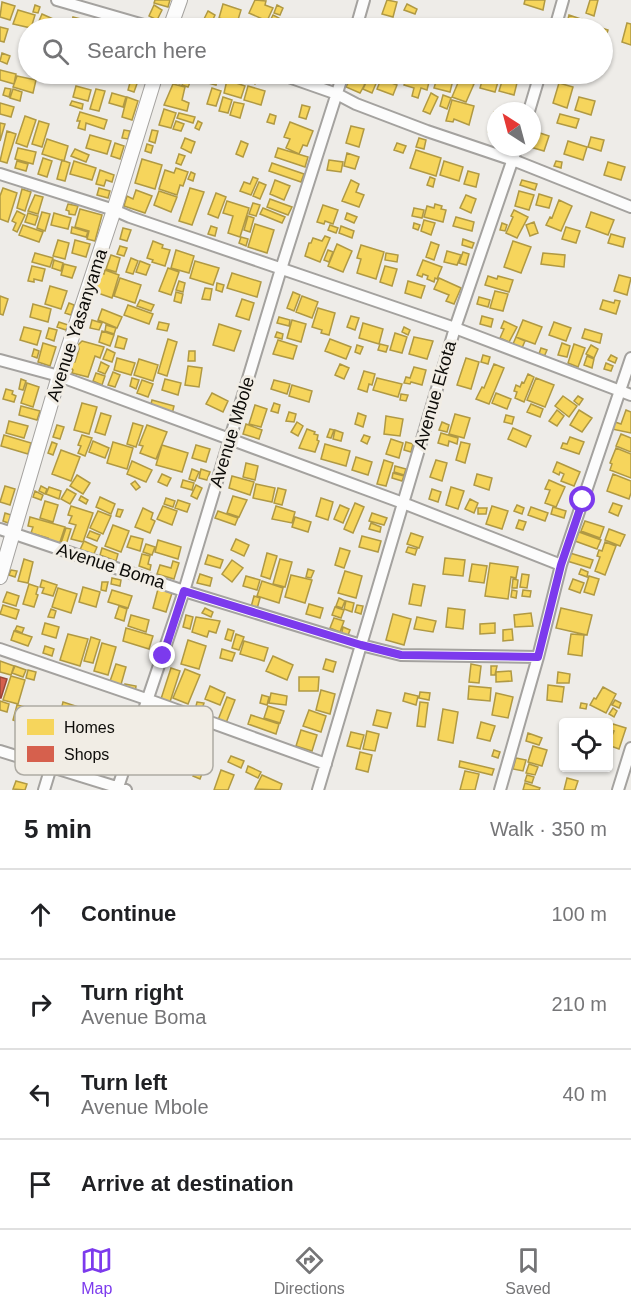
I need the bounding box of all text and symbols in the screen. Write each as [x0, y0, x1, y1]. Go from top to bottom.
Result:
search box [18, 18, 613, 84]
icon: search [39, 35, 72, 68]
text: Search here [87, 38, 207, 63]
north arrow [487, 102, 541, 156]
street label: Avenue Yasanyama [43, 245, 111, 404]
street label: Avenue Ekota [410, 338, 460, 451]
street label: Avenue Mbole [206, 374, 258, 490]
route start [569, 486, 595, 512]
street label: Avenue Boma [54, 539, 169, 593]
route end [149, 642, 175, 668]
legend [15, 706, 213, 775]
map controls [559, 718, 613, 772]
button: locate [559, 718, 613, 772]
text: Homes [64, 719, 115, 736]
text: Shops [64, 746, 109, 763]
text: 5 min [24, 814, 92, 844]
text: Walk · 350 m [490, 818, 607, 840]
icon: ahead [24, 898, 57, 931]
text: Continue [81, 901, 176, 926]
text: 100 m [551, 903, 607, 925]
text: Turn right [81, 980, 183, 1005]
icon: right [24, 988, 57, 1021]
text: 210 m [551, 993, 607, 1015]
text: Avenue Boma [81, 1006, 206, 1028]
text: Turn left [81, 1070, 167, 1095]
icon: left [24, 1078, 57, 1111]
text: 40 m [563, 1083, 607, 1105]
text: Avenue Mbole [81, 1096, 209, 1118]
icon: arrive [24, 1168, 57, 1201]
text: Arrive at destination [81, 1171, 294, 1196]
tab: Map [80, 1244, 113, 1298]
tab: Directions [274, 1244, 345, 1298]
tab: Saved [505, 1244, 551, 1298]

